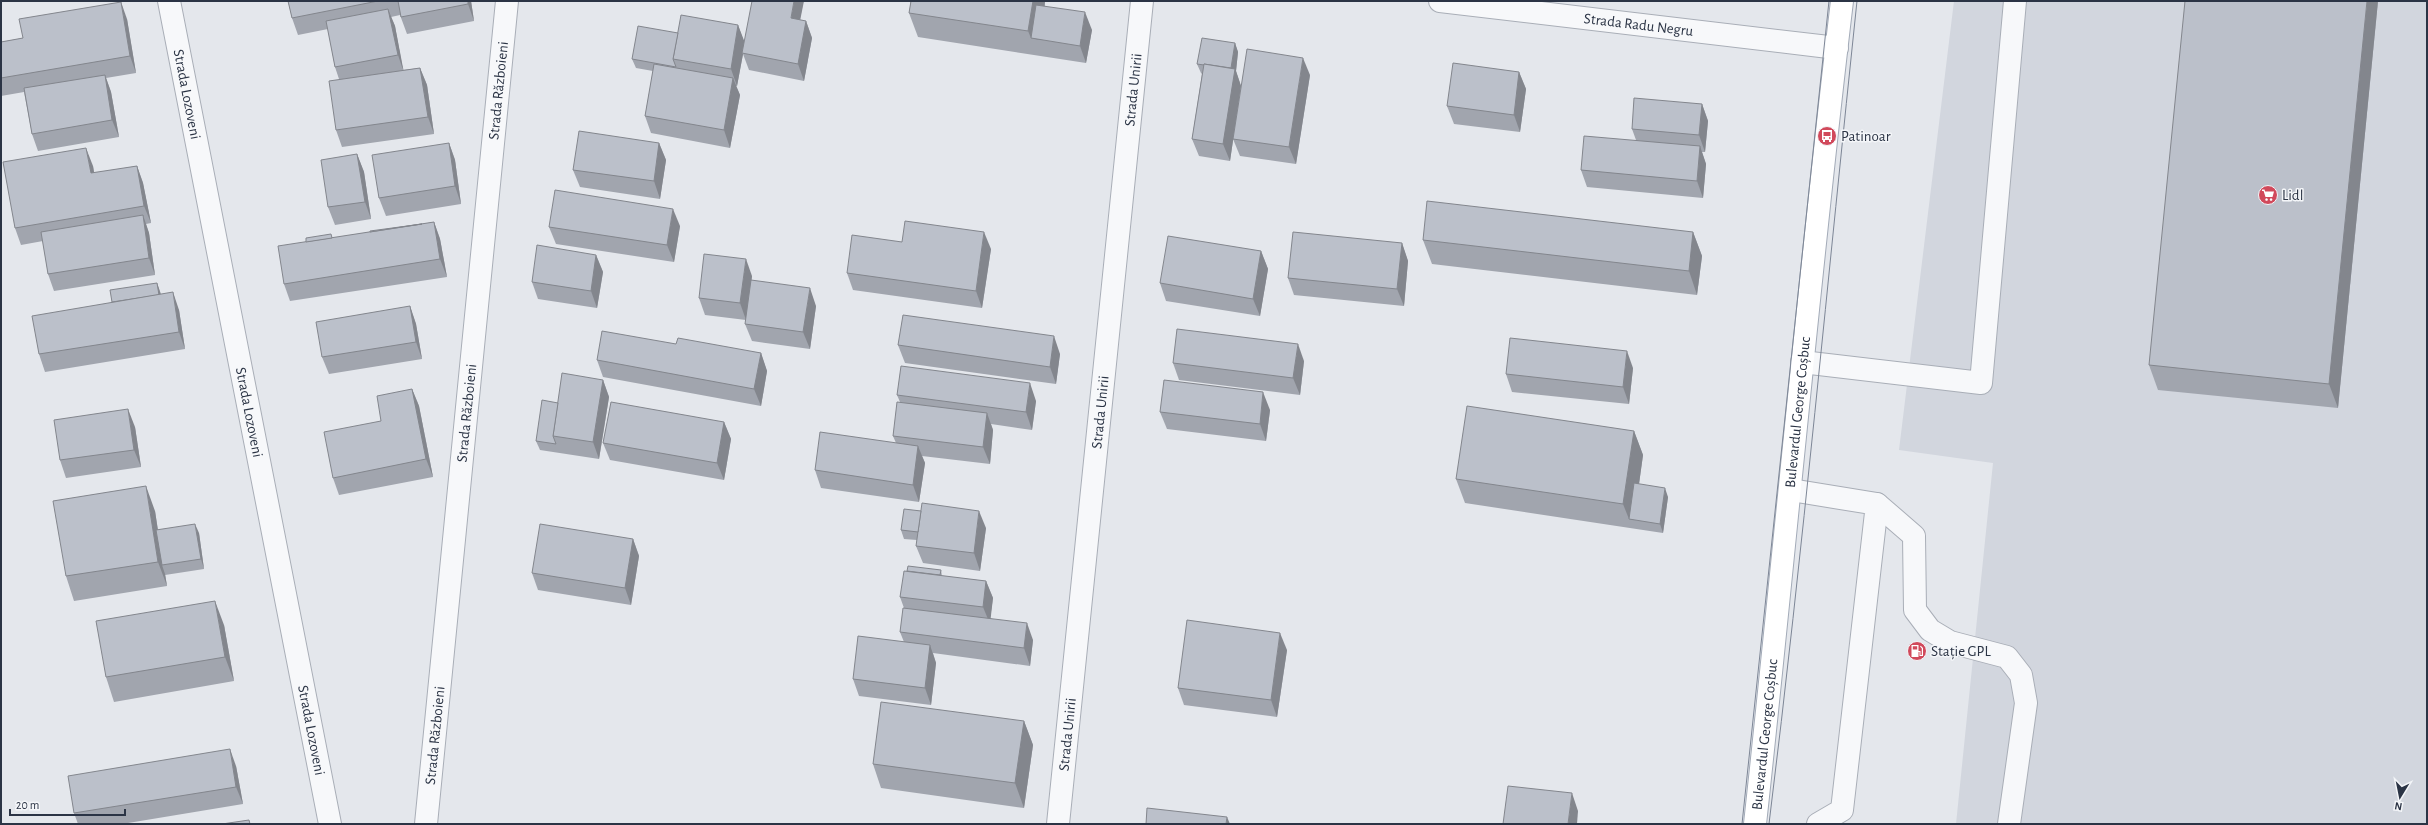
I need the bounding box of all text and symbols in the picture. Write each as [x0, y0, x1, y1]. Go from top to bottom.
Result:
street label: Strada Radu Negru [1583, 11, 1695, 38]
street label: Strada Războieni [486, 41, 510, 141]
street label: Strada Lozoveni [171, 48, 203, 141]
street label: Strada Unirii [1122, 53, 1144, 127]
bus stop icon: Patinoar [1816, 125, 1838, 147]
place label: Patinoar [1841, 129, 1891, 144]
supermarket icon: Lidl [2257, 184, 2279, 206]
place label: Lidl [2282, 188, 2303, 203]
street label: Bulevardul George Coșbuc [1782, 336, 1813, 488]
street label: Strada Războieni [454, 363, 479, 463]
street label: Strada Lozoveni [233, 366, 266, 459]
street label: Strada Unirii [1089, 375, 1111, 449]
fuel station icon: Stație GPL [1906, 640, 1928, 662]
place label: Stație GPL [1931, 644, 1991, 660]
street label: Bulevardul George Coșbuc [1749, 658, 1780, 811]
street label: Strada Lozoveni [296, 684, 328, 777]
street label: Strada Războieni [422, 685, 447, 785]
street label: Strada Unirii [1056, 697, 1078, 772]
north arrow [2380, 777, 2420, 817]
scale bar [10, 791, 125, 817]
text: 20 m [16, 799, 39, 811]
text: N [2394, 800, 2403, 812]

